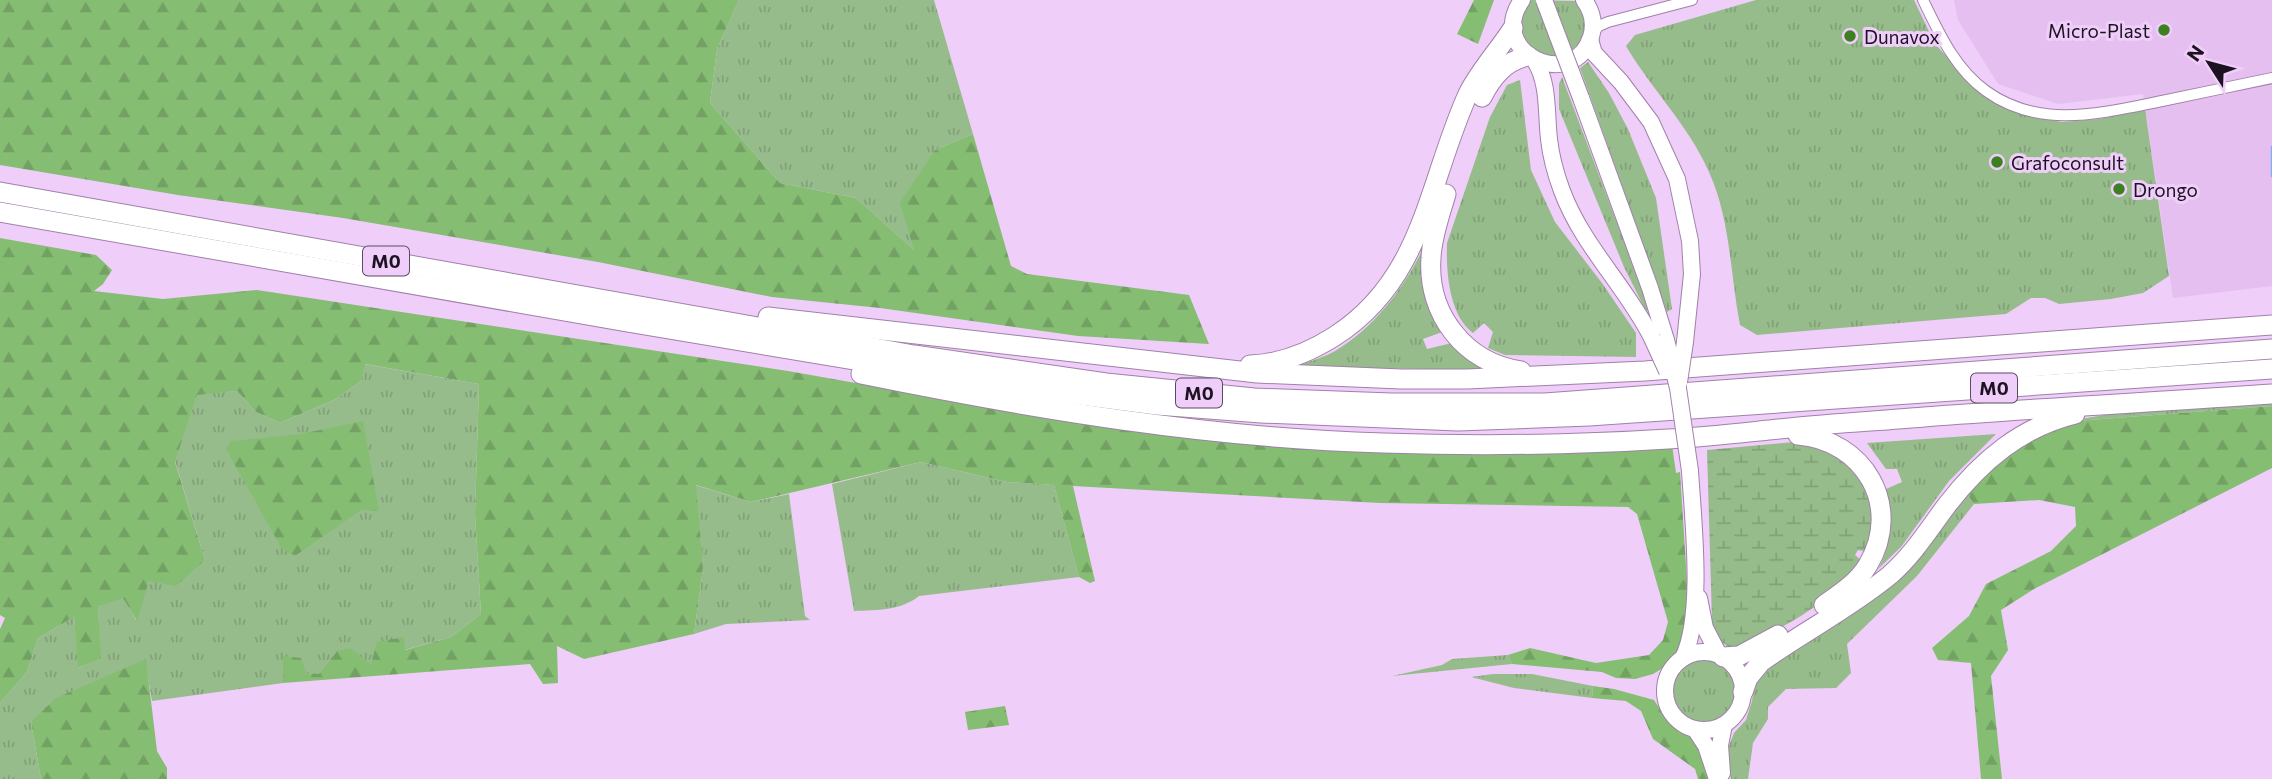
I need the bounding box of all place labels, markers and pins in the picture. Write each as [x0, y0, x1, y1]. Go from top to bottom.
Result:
place label: Micro-Plast [2048, 19, 2150, 42]
marker: Micro-Plast [2156, 22, 2172, 38]
place label: Dunavox [1864, 25, 1940, 48]
marker: Dunavox [1842, 28, 1858, 44]
place label: Grafoconsult [2011, 151, 2124, 174]
marker: Grafoconsult [1989, 154, 2005, 170]
place label: Drongo [2133, 178, 2198, 201]
marker: Drongo [2111, 181, 2127, 197]

